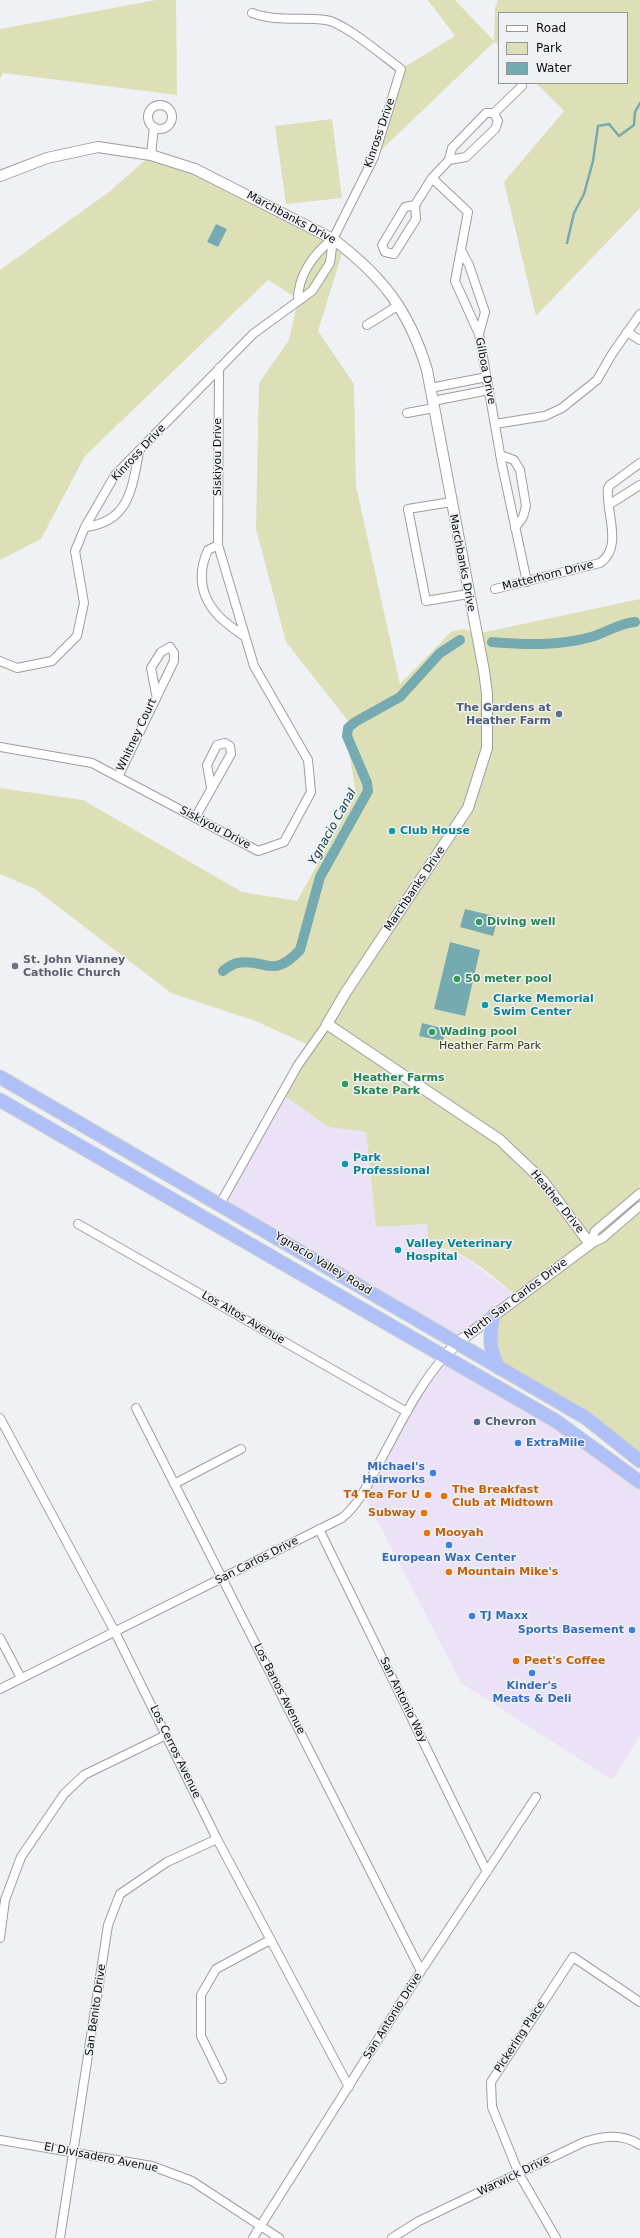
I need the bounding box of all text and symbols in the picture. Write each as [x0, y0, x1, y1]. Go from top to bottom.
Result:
legend [498, 12, 628, 84]
text: Road [536, 21, 566, 35]
text: Park [536, 41, 562, 55]
text: Water [536, 61, 571, 75]
street label: Kinross Drive [362, 97, 398, 169]
street label: Marchbanks Drive [244, 189, 338, 247]
street label: Gilboa Drive [472, 336, 498, 406]
street label: Siskiyou Drive [211, 418, 225, 496]
street label: Kinross Drive [109, 422, 169, 484]
street label: Marchbanks Drive [446, 513, 478, 613]
street label: Matterhorn Drive [501, 558, 595, 594]
street label: Whitney Court [114, 696, 160, 774]
place label: The Gardens at Heather Farm [456, 701, 551, 727]
marker: The Gardens at Heather Farm [554, 709, 564, 719]
water label: Ygnacio Canal [306, 786, 360, 868]
street label: Siskiyou Drive [177, 804, 253, 852]
place label: Club House [400, 824, 470, 838]
marker: Club House [387, 826, 397, 836]
street label: Marchbanks Drive [382, 844, 448, 934]
place label: Diving well [487, 915, 556, 929]
marker: Diving well [474, 917, 484, 927]
place label: St. John Vianney Catholic Church [23, 953, 125, 979]
marker: St. John Vianney Catholic Church [10, 961, 20, 971]
place label: 50 meter pool [465, 972, 552, 986]
marker: 50 meter pool [452, 974, 462, 984]
place label: Clarke Memorial Swim Center [493, 992, 594, 1018]
marker: Clarke Memorial Swim Center [480, 1000, 490, 1010]
place label: Wading pool [440, 1025, 517, 1039]
marker: Wading pool [427, 1027, 437, 1037]
park label: Heather Farm Park [439, 1039, 541, 1053]
place label: Heather Farms Skate Park [353, 1071, 445, 1097]
marker: Heather Farms Skate Park [340, 1079, 350, 1089]
place label: Park Professional [353, 1151, 430, 1177]
marker: Park Professional [340, 1159, 350, 1169]
street label: Heather Drive [528, 1168, 586, 1236]
street label: Ygnacio Valley Road [272, 1230, 374, 1298]
place label: Valley Veterinary Hospital [406, 1237, 512, 1263]
marker: Valley Veterinary Hospital [393, 1245, 403, 1255]
street label: North San Carlos Drive [462, 1256, 570, 1342]
street label: Los Altos Avenue [199, 1289, 287, 1347]
place label: Chevron [485, 1415, 536, 1429]
marker: Chevron [472, 1417, 482, 1427]
place label: ExtraMile [526, 1436, 585, 1450]
marker: ExtraMile [513, 1438, 523, 1448]
place label: Michael's Hairworks [362, 1460, 425, 1486]
marker: Michael's Hairworks [428, 1468, 438, 1478]
place label: The Breakfast Club at Midtown [452, 1483, 553, 1509]
place label: T4 Tea For U [343, 1488, 420, 1502]
marker: T4 Tea For U [423, 1490, 433, 1500]
marker: The Breakfast Club at Midtown [439, 1491, 449, 1501]
place label: Subway [368, 1506, 416, 1520]
marker: Subway [419, 1508, 429, 1518]
place label: Mooyah [435, 1526, 483, 1540]
marker: Mooyah [422, 1528, 432, 1538]
street label: San Carlos Drive [213, 1534, 301, 1588]
marker: European Wax Center [444, 1540, 454, 1550]
place label: European Wax Center [382, 1551, 516, 1565]
place label: Mountain Mike's [457, 1565, 558, 1579]
marker: Mountain Mike's [444, 1567, 454, 1577]
place label: TJ Maxx [480, 1609, 528, 1623]
marker: TJ Maxx [467, 1611, 477, 1621]
place label: Sports Basement [518, 1623, 624, 1637]
marker: Sports Basement [627, 1625, 637, 1635]
street label: Los Banos Avenue [250, 1641, 308, 1737]
place label: Peet's Coffee [524, 1654, 605, 1668]
street label: San Antonio Way [377, 1655, 429, 1745]
marker: Peet's Coffee [511, 1656, 521, 1666]
marker: Kinder's Meats & Deli [527, 1668, 537, 1678]
place label: Kinder's Meats & Deli [492, 1679, 572, 1705]
street label: Los Cerros Avenue [147, 1703, 203, 1801]
street label: San Benito Drive [83, 1963, 109, 2057]
street label: San Antonio Drive [361, 1970, 425, 2062]
street label: Pickering Place [492, 1999, 548, 2075]
street label: El Divisadero Avenue [43, 2140, 159, 2176]
street label: Warwick Drive [476, 2153, 552, 2199]

